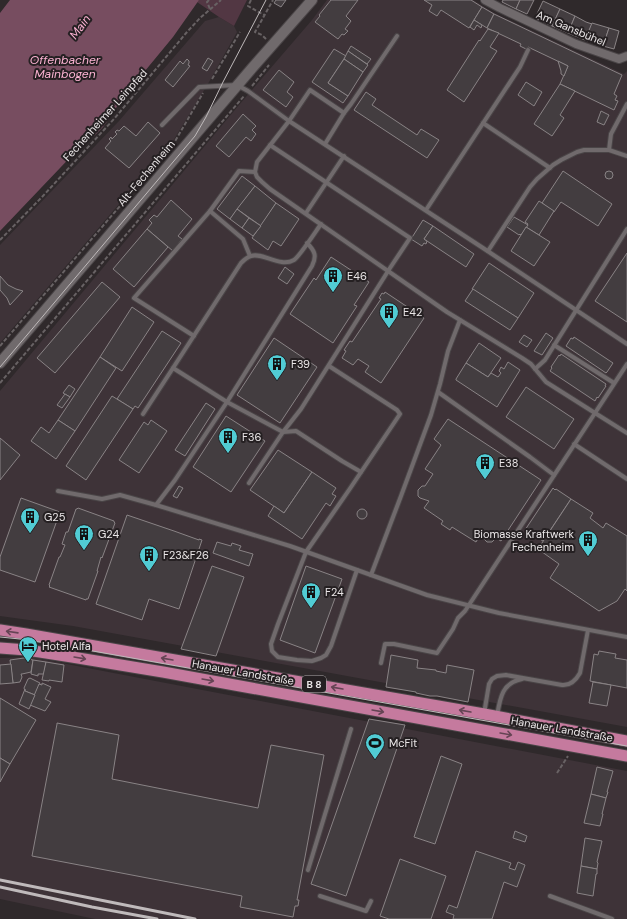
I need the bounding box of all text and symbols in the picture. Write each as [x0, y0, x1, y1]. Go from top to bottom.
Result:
street label: Am Gansbühel [534, 7, 608, 49]
water label: Main [66, 11, 94, 42]
water label: Offenbacher Mainbogen [30, 52, 101, 82]
street label: Fechenheimer Leinpfad [60, 66, 150, 164]
street label: Alt-Fechenheim [114, 137, 178, 209]
building icon: E46 [322, 265, 344, 293]
place label: E46 [347, 269, 367, 283]
building icon: E42 [378, 301, 400, 329]
place label: E42 [403, 305, 422, 319]
building icon: F39 [266, 353, 288, 381]
place label: F39 [291, 357, 310, 371]
building icon: F36 [217, 426, 239, 454]
place label: F36 [242, 430, 261, 444]
building icon: E38 [474, 452, 496, 480]
place label: E38 [499, 456, 518, 470]
building icon: G25 [19, 506, 41, 534]
place label: G25 [44, 510, 66, 524]
building icon: G24 [73, 523, 95, 551]
place label: G24 [98, 527, 119, 541]
place label: Biomasse Kraftwerk Fechenheim [474, 527, 574, 554]
building icon: Biomasse Kraftwerk Fechenheim [577, 529, 599, 557]
building icon: F23&F26 [138, 544, 160, 572]
place label: F23&F26 [163, 548, 209, 562]
building icon: F24 [300, 581, 322, 609]
place label: F24 [325, 585, 344, 599]
one-way arrow [5, 628, 18, 636]
hotel icon: Hotel Alfa [17, 635, 39, 663]
place label: Hotel Alfa [42, 639, 91, 653]
one-way arrow [73, 654, 86, 662]
one-way arrow [161, 654, 174, 662]
street label: Hanauer Landstraße [191, 656, 295, 688]
road number: B 8 [302, 676, 326, 692]
one-way arrow [202, 677, 215, 685]
one-way arrow [331, 684, 344, 692]
one-way arrow [459, 706, 472, 714]
one-way arrow [371, 707, 384, 715]
street label: Hanauer Landstraße [510, 713, 614, 745]
one-way arrow [499, 730, 512, 738]
sports icon: McFit [364, 732, 386, 760]
place label: McFit [389, 736, 417, 750]

